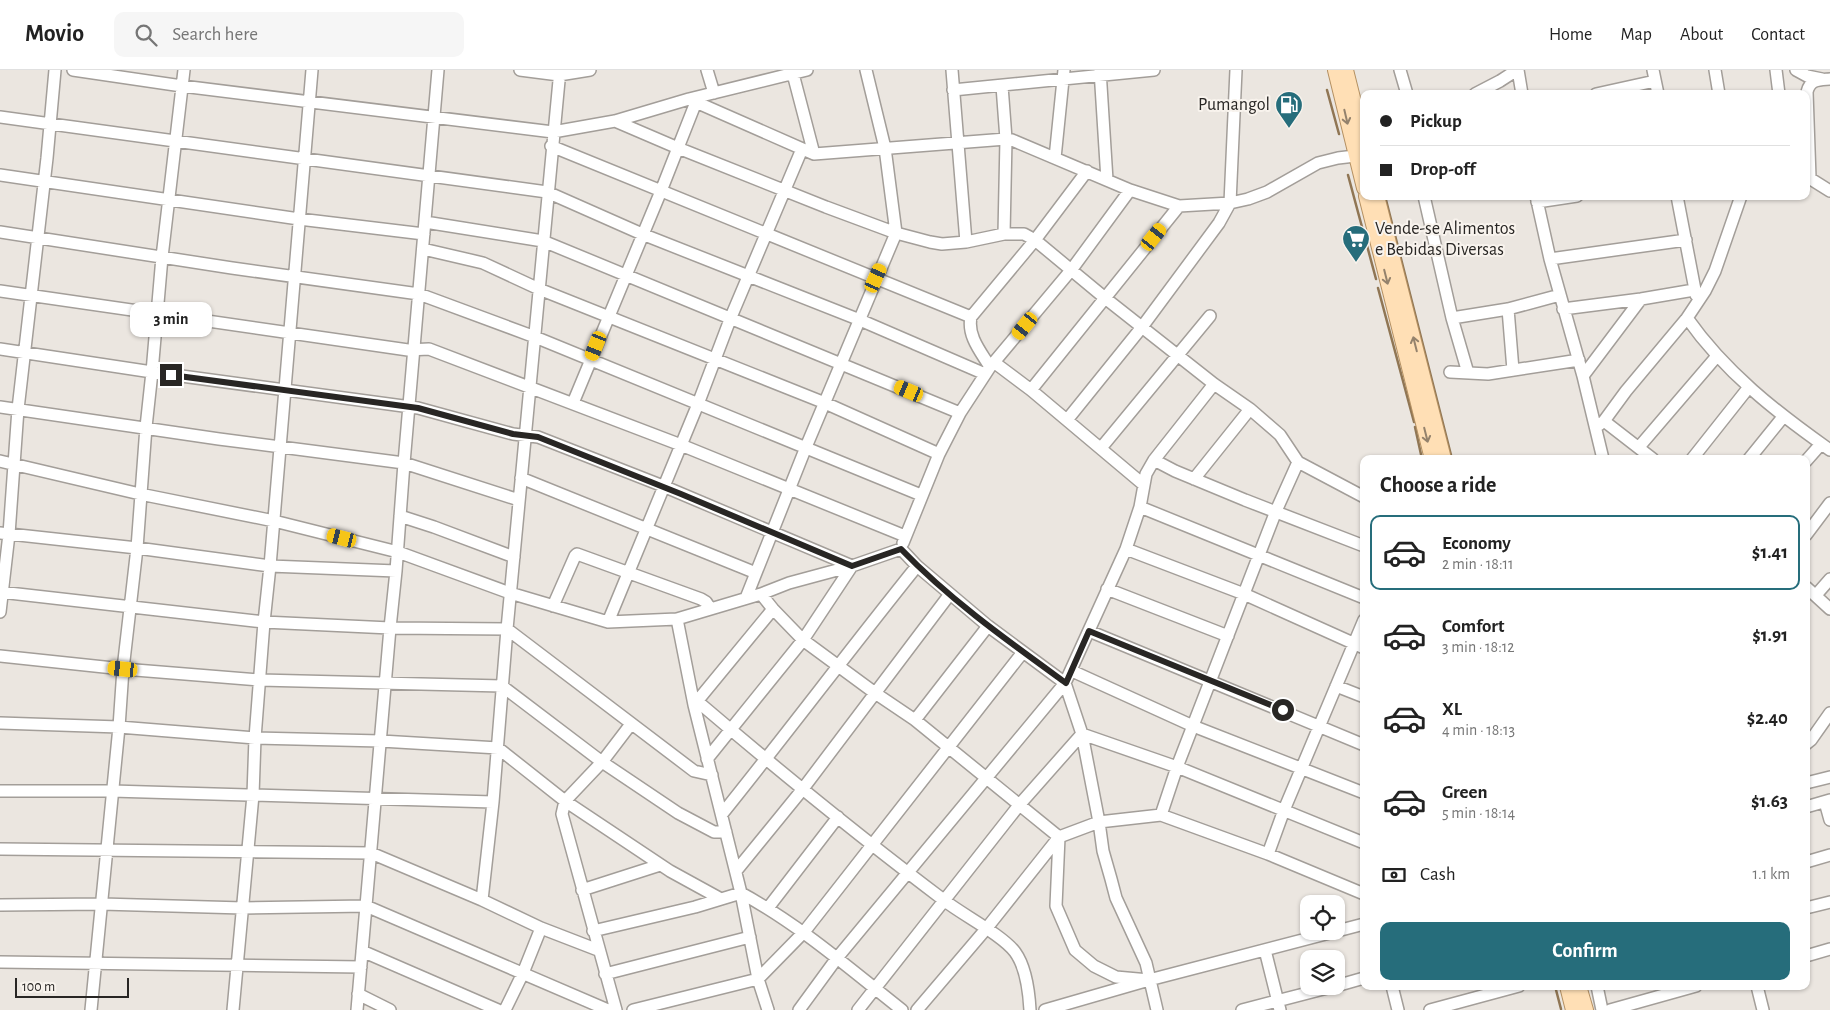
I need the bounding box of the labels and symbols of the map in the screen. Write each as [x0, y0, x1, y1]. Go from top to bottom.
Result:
fuel station icon: Pumangol [1274, 90, 1304, 129]
place label: Pumangol [1198, 96, 1270, 114]
one-way arrow [1342, 109, 1351, 125]
place label: Vende-se Alimentos e Bebidas Diversas [1375, 220, 1515, 259]
car [1138, 221, 1169, 253]
supermarket icon: Vende-se Alimentos e Bebidas Diversas [1341, 224, 1371, 263]
car [863, 261, 888, 295]
one-way arrow [1382, 269, 1392, 285]
callout: 3 min [130, 302, 212, 338]
car [1009, 310, 1040, 342]
car [583, 329, 608, 363]
one-way arrow [1409, 336, 1419, 352]
route end [160, 364, 182, 386]
car [892, 378, 925, 404]
one-way arrow [1422, 426, 1432, 442]
car [325, 527, 358, 549]
car [107, 660, 138, 678]
route start [1272, 699, 1294, 721]
scale bar [15, 975, 129, 998]

